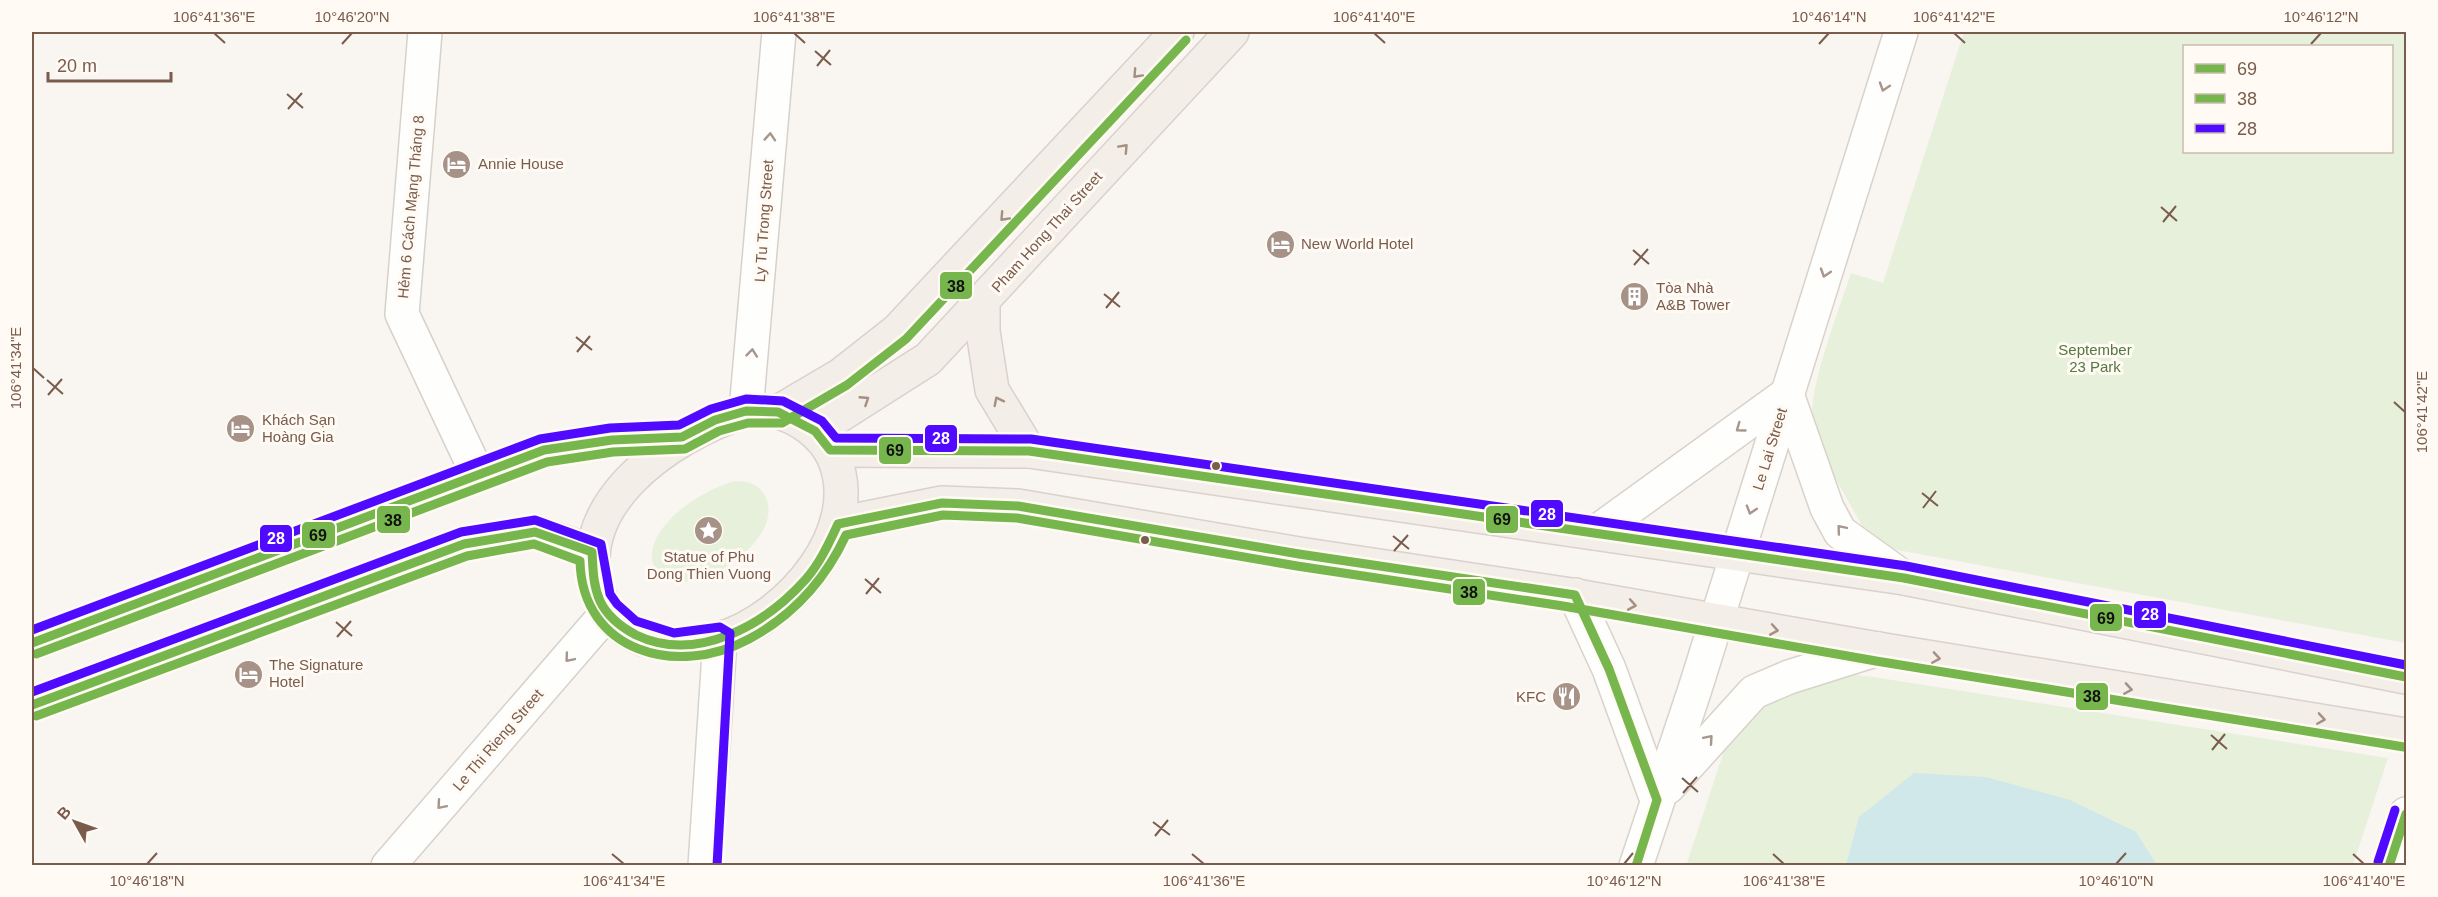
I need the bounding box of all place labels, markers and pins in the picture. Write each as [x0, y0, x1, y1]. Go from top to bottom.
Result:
hotel icon: Annie House [441, 148, 473, 180]
place label: Annie House [478, 155, 564, 172]
hotel icon: New World Hotel [1264, 228, 1296, 260]
place label: New World Hotel [1301, 235, 1413, 252]
place label: Tòa Nhà A&B Tower [1656, 279, 1730, 313]
building icon: Tòa Nhà A&B Tower [1619, 281, 1651, 313]
place label: Khách Sạn Hoàng Gia [262, 411, 335, 445]
hotel icon: Khách Sạn Hoàng Gia [225, 413, 257, 445]
unlabelled marker [1210, 460, 1222, 472]
place icon: Statue of Phu Dong Thien Vuong [693, 514, 725, 546]
unlabelled marker [1139, 534, 1151, 546]
place label: Statue of Phu Dong Thien Vuong [647, 548, 771, 582]
place label: The Signature Hotel [269, 656, 363, 690]
hotel icon: The Signature Hotel [232, 658, 264, 690]
restaurant icon: KFC [1551, 681, 1583, 713]
place label: KFC [1516, 688, 1546, 705]

